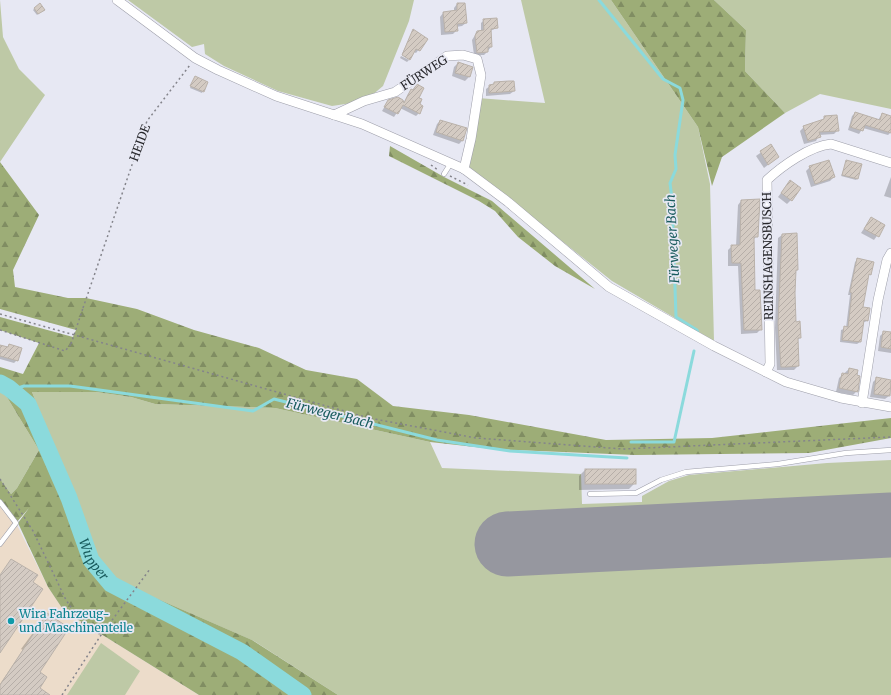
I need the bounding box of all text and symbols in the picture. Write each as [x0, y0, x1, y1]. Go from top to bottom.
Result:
street label: FÜRWEG [397, 52, 450, 93]
street label: HEIDE [126, 122, 153, 163]
street label: REINSHAGENSBUSCH [759, 191, 776, 320]
water label: Fürweger Bach [662, 194, 683, 285]
water label: Fürweger Bach [284, 394, 375, 433]
water label: Wupper [75, 536, 113, 584]
place label: Wira Fahrzeug- und Maschinenteile [18, 606, 133, 635]
marker: Wira Fahrzeug- und Maschinenteile [6, 616, 16, 626]

